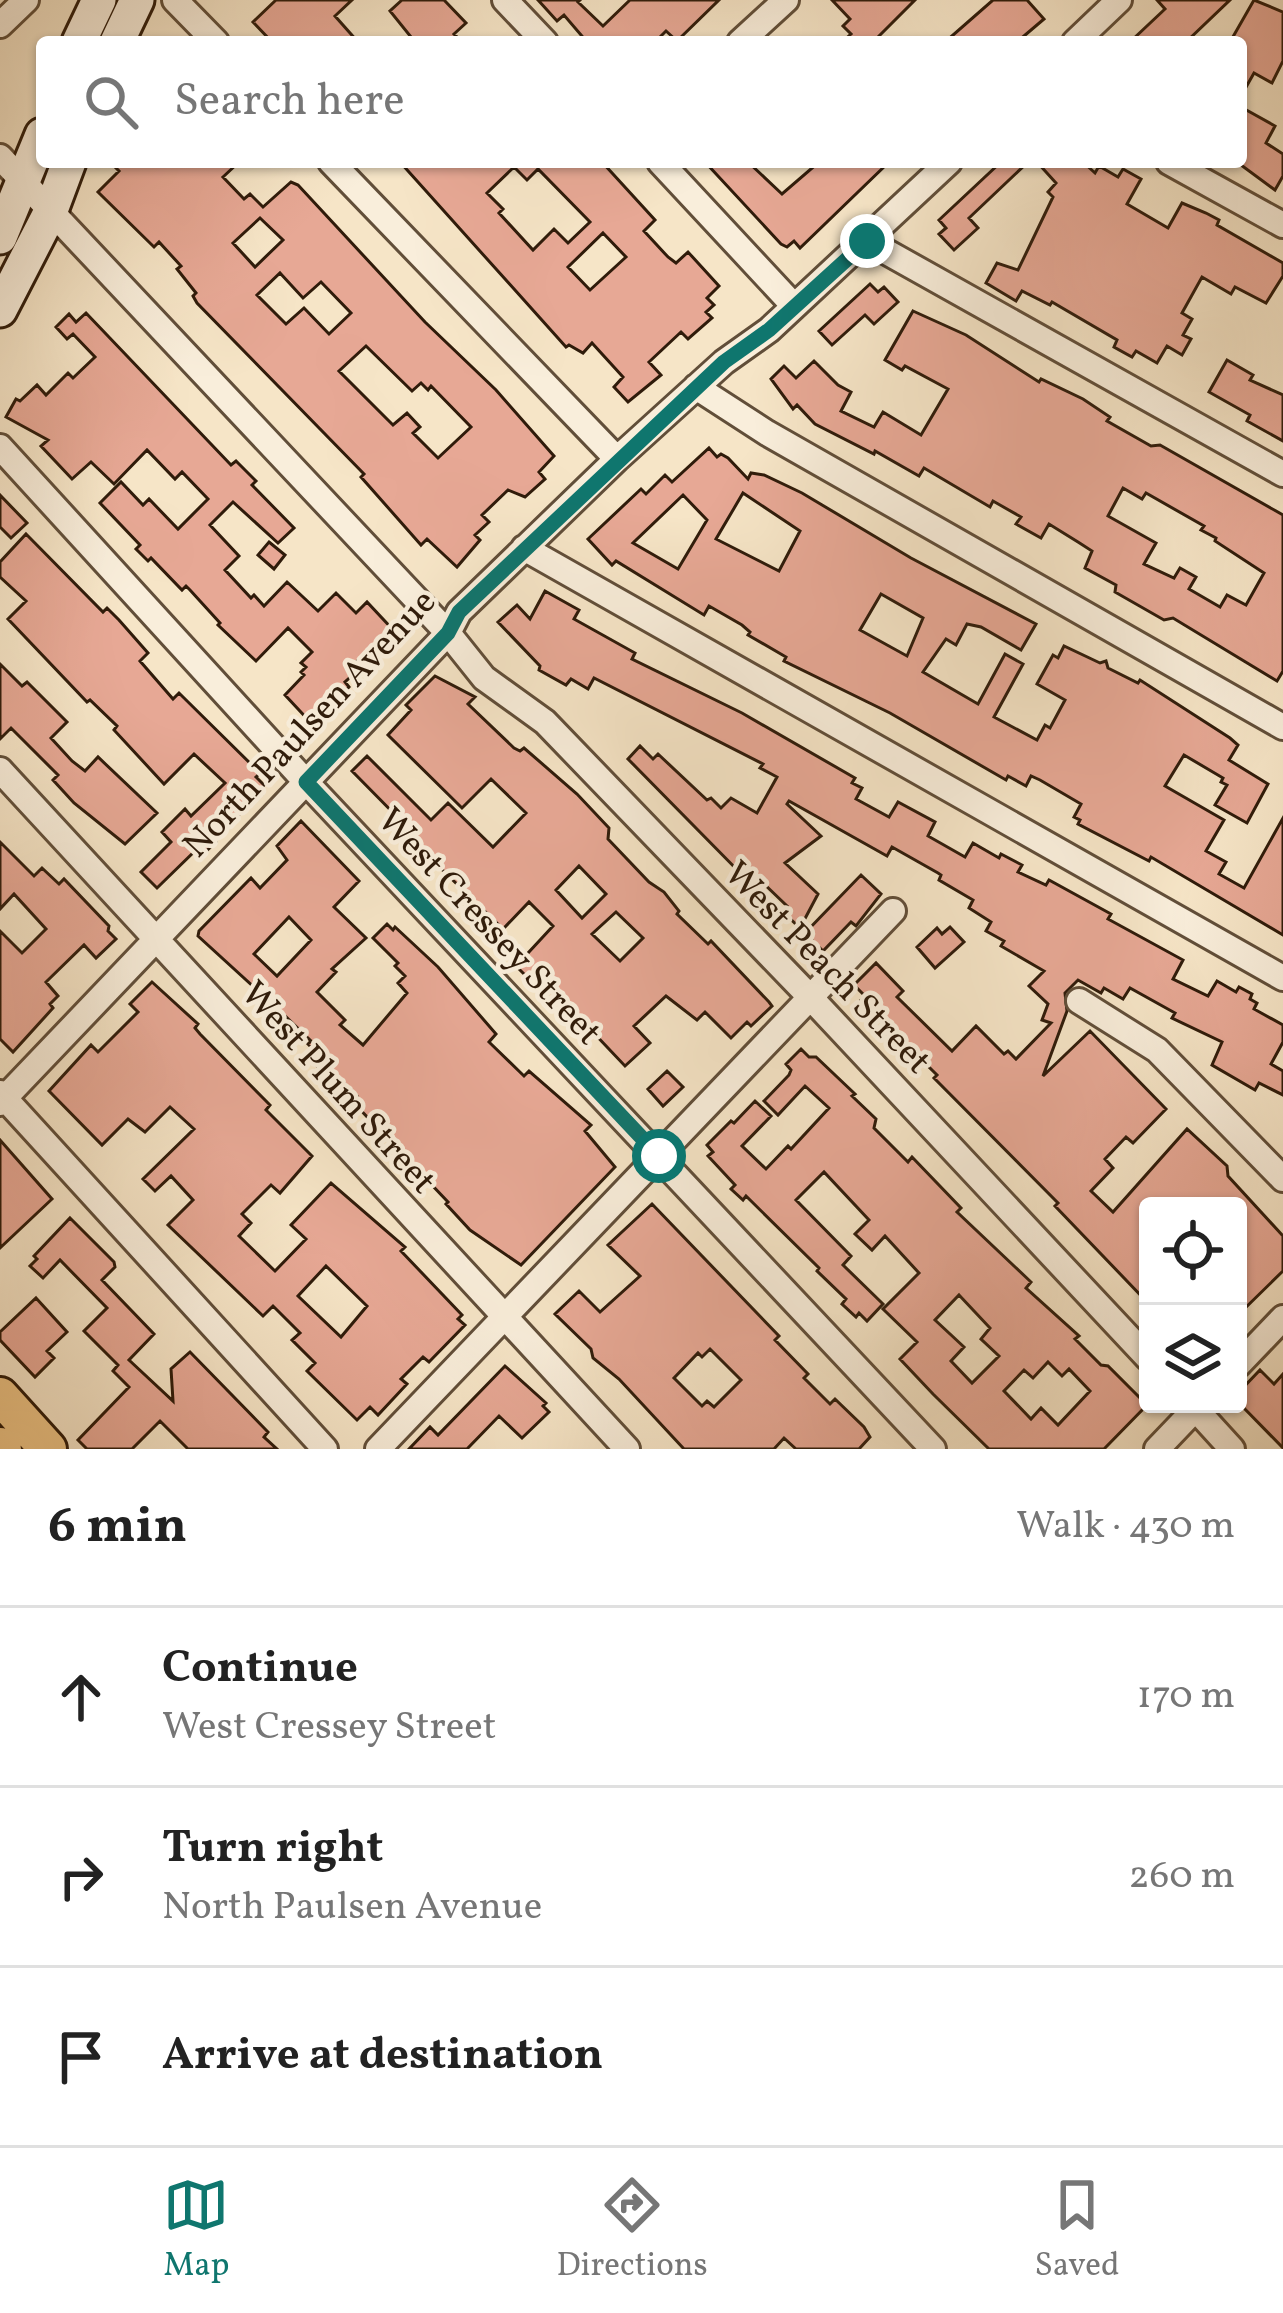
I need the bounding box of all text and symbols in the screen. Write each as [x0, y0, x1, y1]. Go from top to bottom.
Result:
search box [36, 36, 1247, 168]
icon: search [78, 69, 144, 135]
text: Search here [174, 71, 405, 134]
route end [840, 214, 894, 268]
street label: North Paulsen Avenue [173, 579, 449, 870]
street label: West Cressey Street [365, 798, 612, 1058]
street label: West Peach Street [711, 851, 941, 1086]
street label: West Plum Street [228, 971, 446, 1206]
route start [632, 1129, 686, 1183]
map controls [1139, 1197, 1247, 1413]
button: locate [1139, 1197, 1247, 1305]
button: layers [1139, 1305, 1247, 1413]
text: 6 min [48, 1492, 187, 1563]
text: Walk · 430 m [1016, 1500, 1235, 1554]
text: Continue [162, 1638, 358, 1701]
icon: ahead [48, 1664, 114, 1730]
text: 170 m [1137, 1670, 1235, 1724]
text: West Cressey Street [162, 1701, 496, 1755]
text: Turn right [162, 1818, 383, 1881]
icon: right [48, 1844, 114, 1910]
text: 260 m [1129, 1850, 1235, 1904]
text: North Paulsen Avenue [162, 1881, 542, 1935]
icon: arrive [48, 2024, 114, 2090]
text: Arrive at destination [162, 2025, 603, 2088]
tab: Map [163, 2172, 230, 2290]
tab: Directions [556, 2172, 708, 2290]
tab: Saved [1035, 2172, 1120, 2290]

